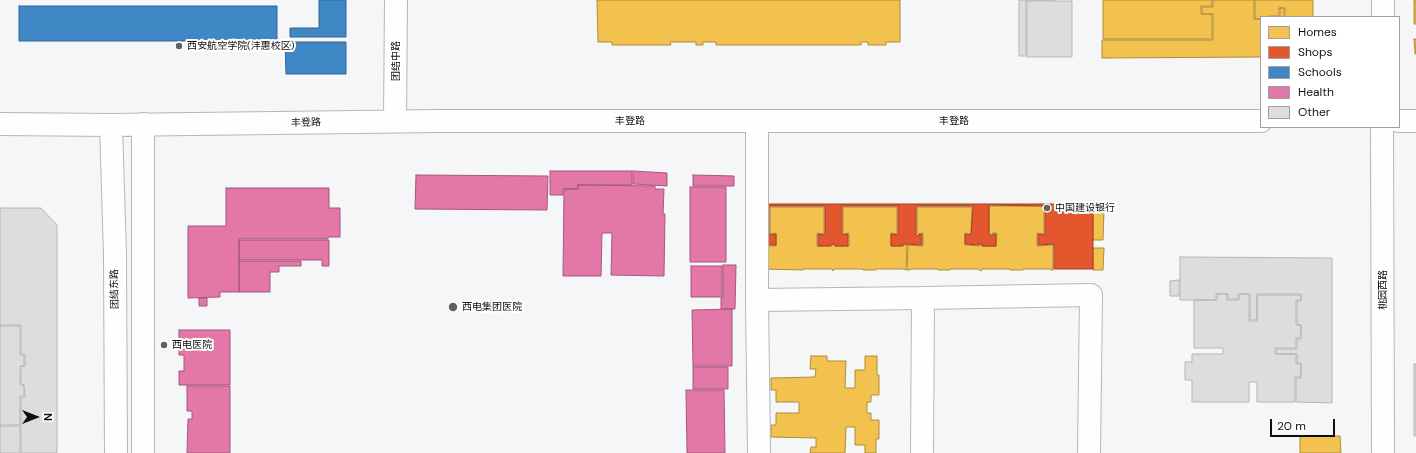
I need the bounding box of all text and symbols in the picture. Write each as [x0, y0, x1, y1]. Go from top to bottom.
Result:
legend [1260, 16, 1400, 128]
text: Homes [1298, 24, 1337, 40]
place label: 西安航空学院(沣惠校区) [187, 40, 294, 52]
marker: 西安航空学院(沣惠校区) [174, 41, 184, 51]
street label: 团结中路 [390, 41, 402, 81]
text: Shops [1298, 44, 1333, 60]
text: Schools [1298, 64, 1342, 80]
text: Health [1298, 84, 1334, 100]
text: Other [1298, 104, 1330, 120]
street label: 丰登路 [615, 115, 645, 127]
street label: 丰登路 [939, 115, 969, 127]
street label: 丰登路 [291, 117, 321, 129]
place label: 中国建设银行 [1055, 202, 1115, 214]
marker: 中国建设银行 [1042, 203, 1052, 213]
street label: 团结东路 [109, 269, 121, 309]
street label: 桃园西路 [1377, 270, 1389, 310]
marker: 西电集团医院 [447, 301, 459, 313]
place label: 西电集团医院 [462, 301, 522, 313]
place label: 西电医院 [172, 339, 212, 351]
marker: 西电医院 [159, 340, 169, 350]
north arrow [16, 397, 56, 437]
scale bar [1272, 411, 1337, 437]
text: N [41, 413, 55, 421]
text: 20 m [1277, 418, 1306, 434]

